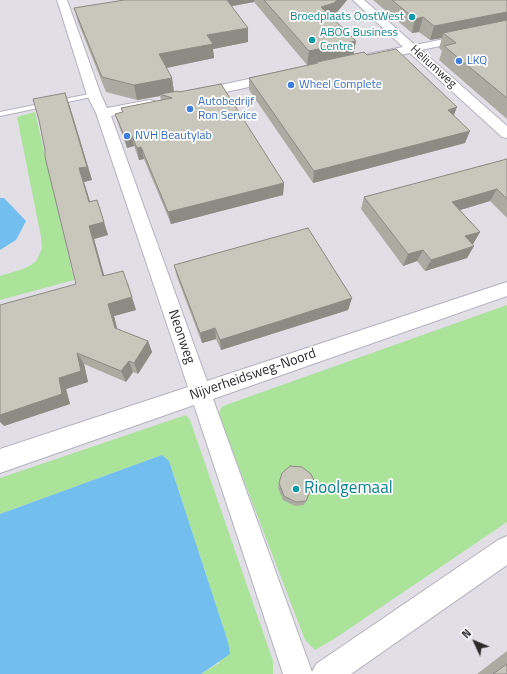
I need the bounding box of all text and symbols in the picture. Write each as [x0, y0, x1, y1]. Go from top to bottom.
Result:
place label: Broedplaats OostWest [290, 10, 404, 24]
marker: Broedplaats OostWest [407, 12, 417, 22]
place label: ABOG Business Centre [320, 26, 398, 54]
marker: ABOG Business Centre [307, 35, 317, 45]
street label: Heliumweg [407, 43, 459, 91]
place label: LKQ [467, 54, 487, 68]
marker: LKQ [454, 56, 464, 66]
place label: Wheel Complete [299, 78, 382, 92]
marker: Wheel Complete [286, 80, 296, 90]
place label: Autobedrijf Ron Service [198, 95, 257, 123]
marker: Autobedrijf Ron Service [185, 104, 195, 114]
place label: NVH Beautylab [135, 129, 212, 143]
marker: NVH Beautylab [122, 131, 132, 141]
street label: Neonweg [164, 308, 198, 366]
street label: Nijverheidsweg-Noord [188, 345, 318, 405]
place label: Rioolgemaal [304, 479, 393, 499]
marker: Rioolgemaal [291, 484, 301, 494]
north arrow [455, 622, 495, 662]
text: N [458, 625, 475, 642]

